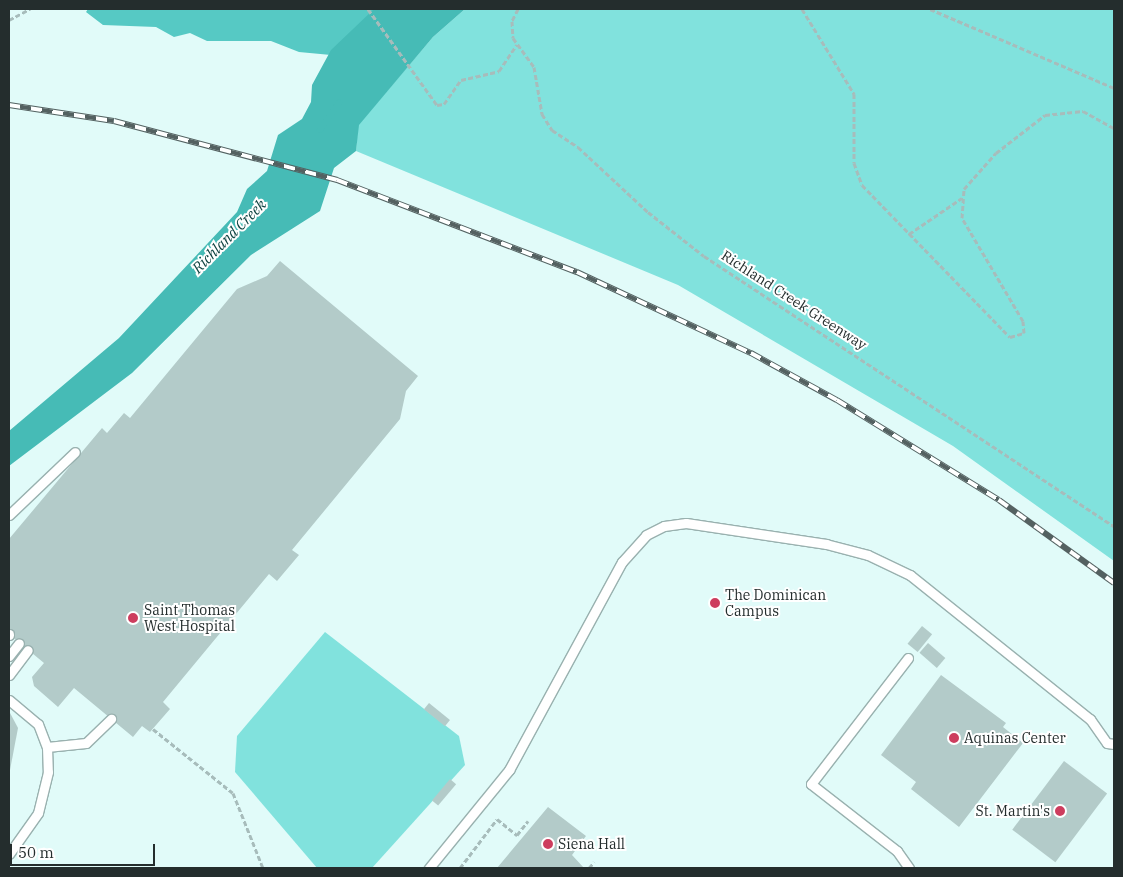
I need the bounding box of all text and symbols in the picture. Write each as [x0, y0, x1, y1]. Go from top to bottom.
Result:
water label: Richland Creek [188, 195, 270, 277]
street label: Richland Creek Greenway [718, 247, 870, 353]
place label: The Dominican Campus [725, 587, 826, 620]
marker: The Dominican Campus [709, 597, 721, 609]
place label: Saint Thomas West Hospital [144, 602, 235, 634]
marker: Saint Thomas West Hospital [126, 611, 140, 625]
place label: Aquinas Center [964, 730, 1066, 746]
marker: Aquinas Center [948, 732, 960, 744]
place label: St. Martin's [976, 803, 1050, 819]
marker: St. Martin's [1054, 805, 1066, 817]
scale bar [12, 834, 158, 866]
place label: Siena Hall [558, 836, 625, 852]
marker: Siena Hall [542, 838, 554, 850]
text: 50 m [18, 843, 54, 862]

